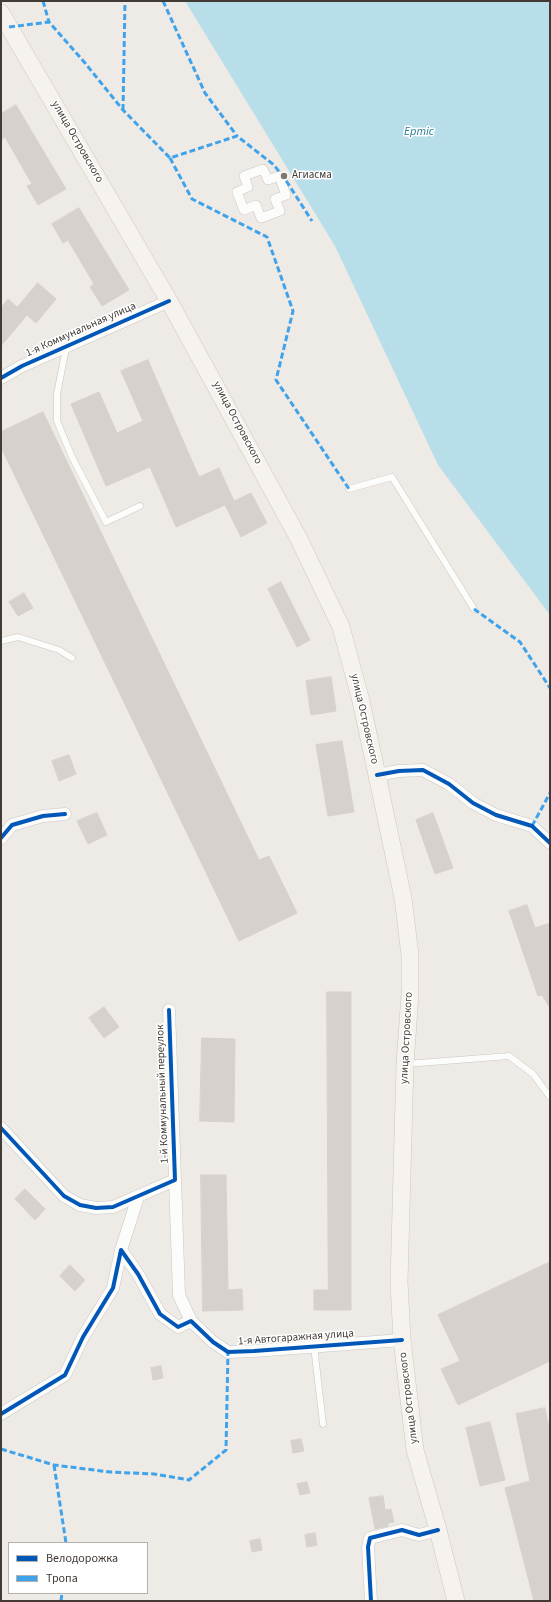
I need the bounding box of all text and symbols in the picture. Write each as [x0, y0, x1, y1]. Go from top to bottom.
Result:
street label: улица Островского [48, 99, 106, 185]
water label: Ертіс [404, 125, 434, 139]
place label: Агиасма [292, 169, 332, 183]
marker: Агиасма [279, 171, 289, 181]
street label: 1-я Коммунальная улица [24, 300, 138, 360]
street label: улица Островского [210, 379, 264, 467]
street label: улица Островского [347, 673, 381, 765]
street label: улица Островского [398, 992, 416, 1084]
street label: 1-й Коммунальный переулок [154, 1024, 172, 1164]
street label: 1-я Автогаражная улица [238, 1327, 354, 1349]
street label: улица Островского [397, 1351, 421, 1445]
legend [8, 1542, 148, 1594]
text: Велодорожка [46, 1550, 118, 1567]
text: Тропа [46, 1570, 78, 1587]

